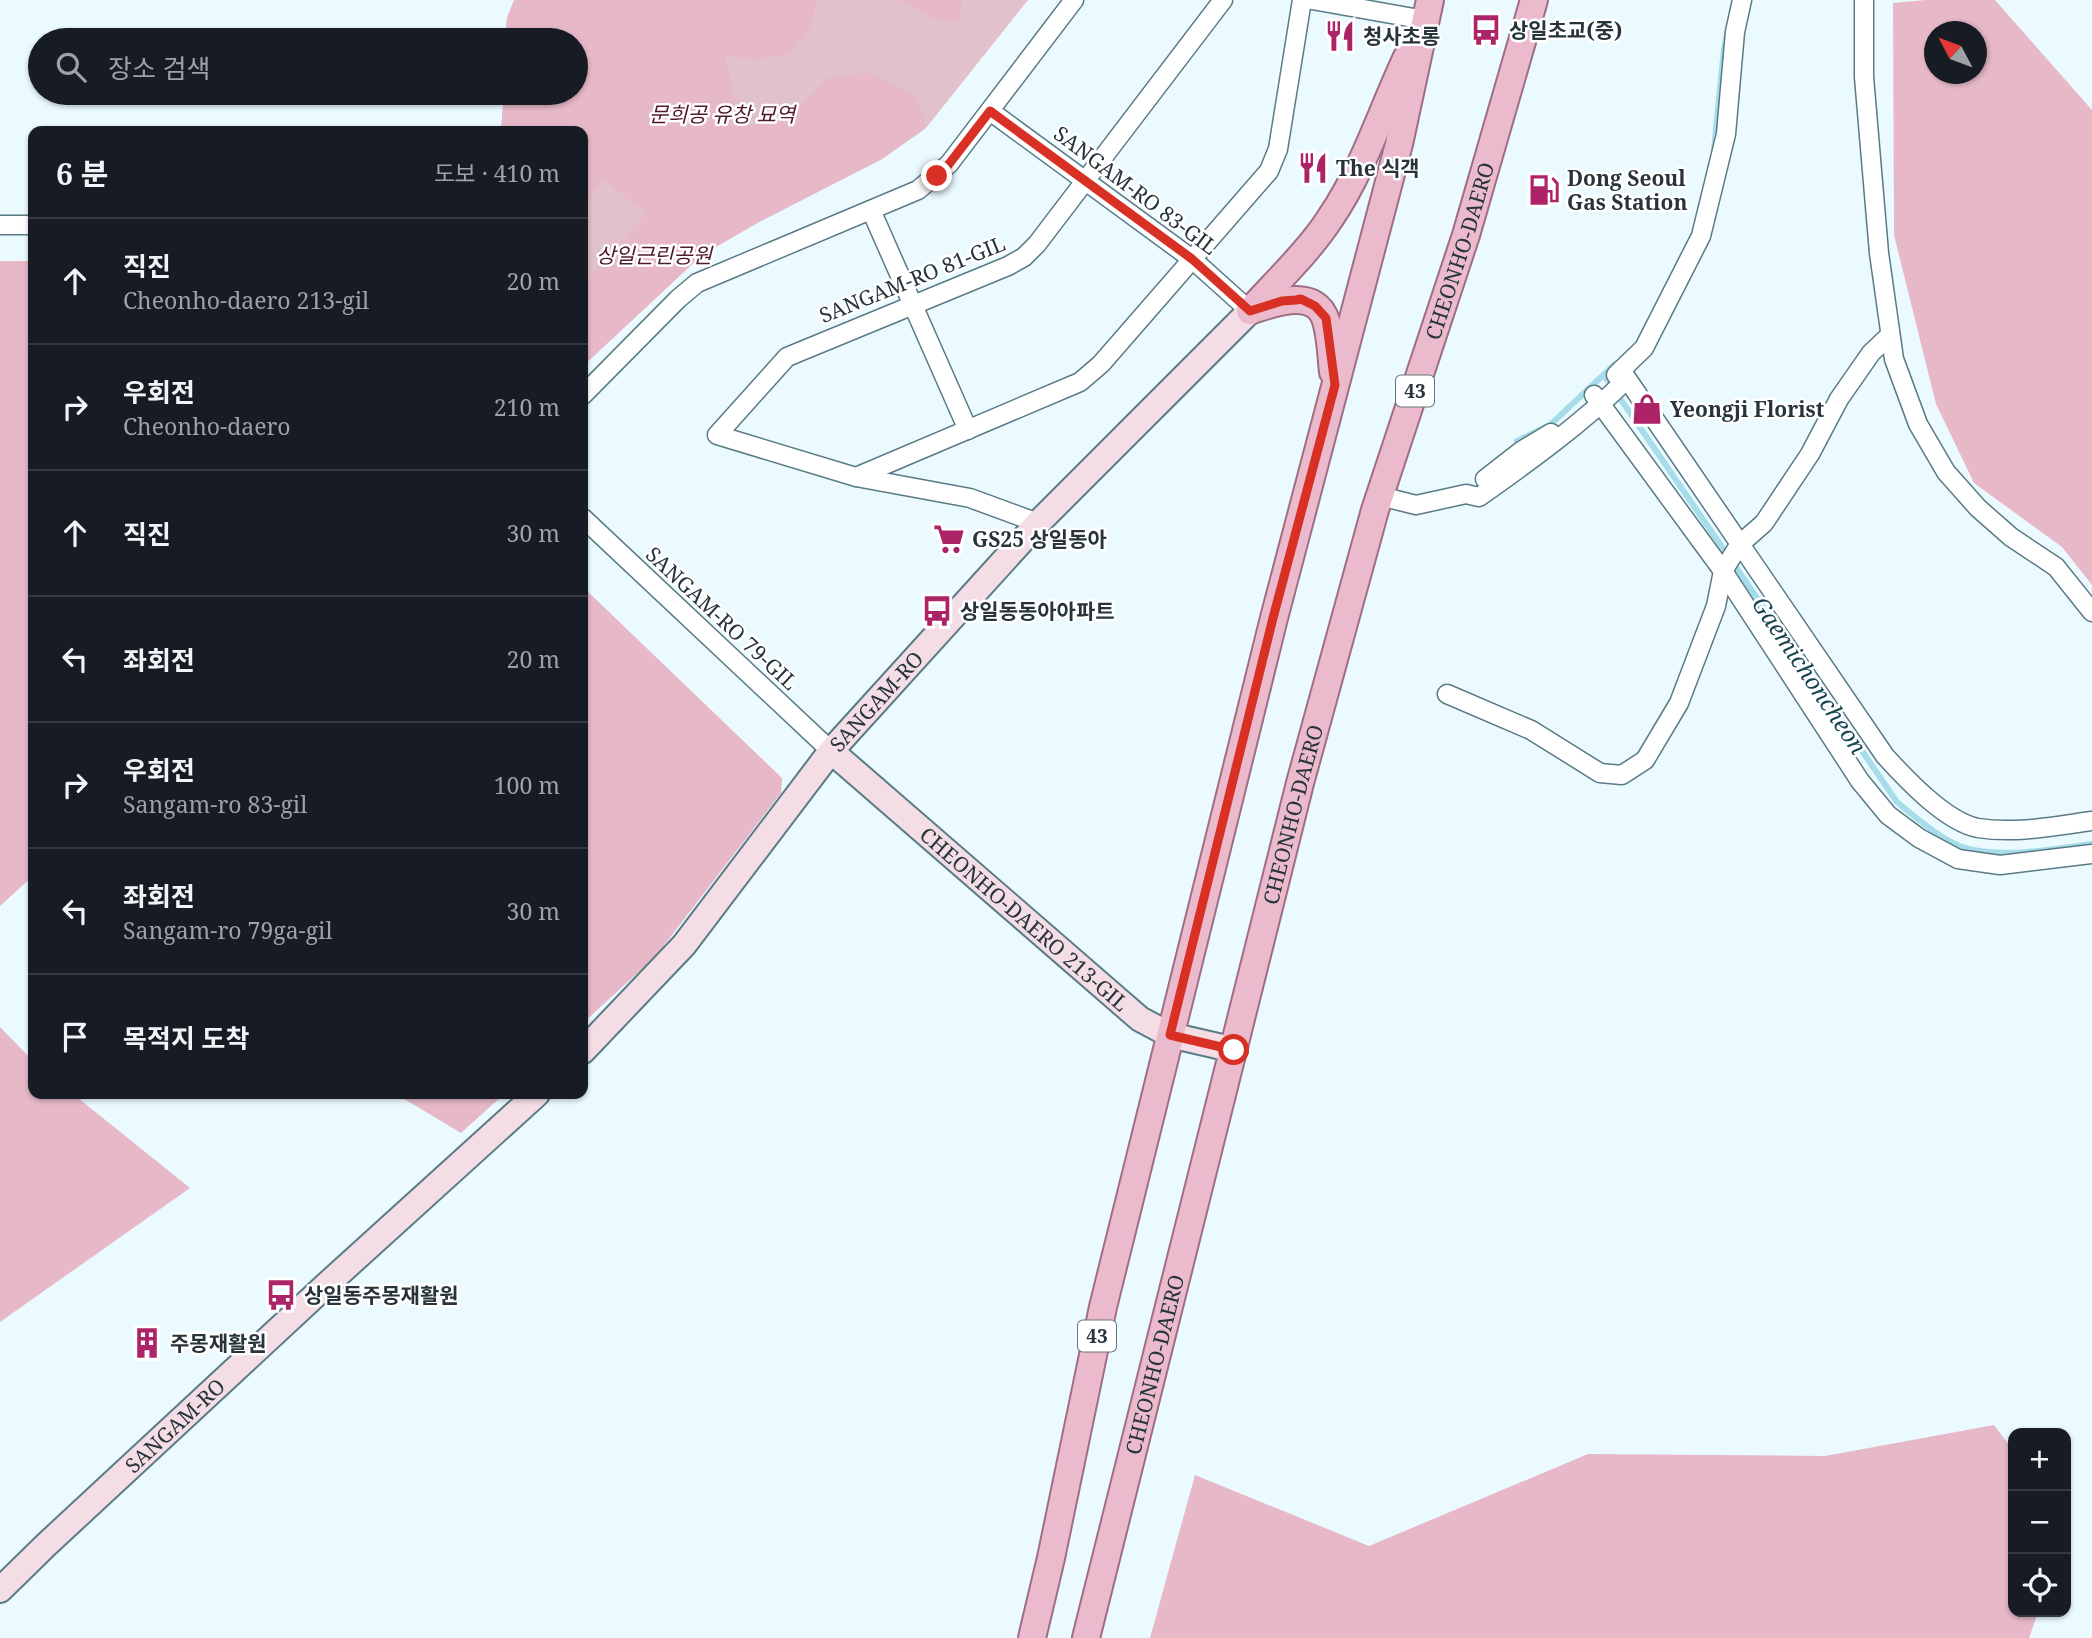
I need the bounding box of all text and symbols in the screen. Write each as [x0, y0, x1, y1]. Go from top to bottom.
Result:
bus stop icon: 상일초교(중) [1469, 13, 1503, 47]
place label: 상일초교(중) [1509, 16, 1622, 44]
restaurant icon: 청사초롱 [1323, 19, 1357, 53]
north arrow [1924, 21, 1987, 84]
place label: 청사초롱 [1363, 22, 1440, 50]
search box [28, 28, 588, 105]
icon: search [52, 48, 90, 86]
text: 장소 검색 [108, 50, 210, 86]
park label: 문희공 유창 묘역 [649, 100, 798, 128]
street label: SANGAM-RO 83-GIL [1049, 119, 1223, 261]
restaurant icon: The 식객 [1296, 151, 1330, 185]
text: 6 분 [56, 153, 108, 194]
place label: The 식객 [1336, 154, 1420, 182]
text: 도보 · 410 m [434, 157, 560, 189]
street label: CHEONHO-DAERO [1418, 159, 1500, 343]
route end [921, 160, 952, 191]
place label: Dong Seoul Gas Station [1567, 164, 1687, 216]
fuel station icon: Dong Seoul Gas Station [1527, 173, 1561, 207]
street label: SANGAM-RO 81-GIL [815, 229, 1009, 329]
park label: 상일근린공원 [596, 241, 714, 269]
text: 직진 [123, 248, 171, 284]
icon: ahead [56, 262, 94, 300]
text: 20 m [507, 265, 560, 297]
text: Cheonho-daero 213-gil [123, 284, 369, 316]
text: 우회전 [123, 374, 195, 410]
road number: 43 [1396, 376, 1434, 406]
icon: right [56, 388, 94, 426]
text: 210 m [494, 391, 560, 423]
shop icon: Yeongji Florist [1630, 392, 1664, 426]
place label: Yeongji Florist [1670, 395, 1825, 423]
text: Cheonho-daero [123, 410, 291, 442]
icon: ahead [56, 514, 94, 552]
text: 직진 [123, 516, 171, 552]
text: 30 m [507, 517, 560, 549]
supermarket icon: GS25 상일동아 [932, 522, 966, 556]
place label: GS25 상일동아 [972, 525, 1107, 553]
street label: SANGAM-RO 79-GIL [640, 540, 804, 696]
water label: Gaemichoncheon [1745, 590, 1875, 760]
bus stop icon: 상일동동아아파트 [920, 594, 954, 628]
place label: 상일동동아아파트 [960, 597, 1115, 625]
icon: left [56, 640, 94, 678]
text: 좌회전 [123, 642, 195, 678]
text: 20 m [507, 643, 560, 675]
street label: SANGAM-RO [823, 645, 929, 758]
street label: CHEONHO-DAERO [1256, 721, 1329, 907]
text: 우회전 [123, 752, 195, 788]
icon: right [56, 766, 94, 804]
text: 100 m [494, 769, 560, 801]
text: Sangam-ro 83-gil [123, 788, 307, 820]
street label: CHEONHO-DAERO 213-GIL [914, 820, 1135, 1017]
text: 좌회전 [123, 878, 195, 914]
icon: left [56, 892, 94, 930]
text: 30 m [507, 895, 560, 927]
text: Sangam-ro 79ga-gil [123, 914, 333, 946]
icon: arrive [56, 1018, 94, 1056]
text: 목적지 도착 [123, 1020, 249, 1056]
route start [1218, 1034, 1249, 1065]
street label: CHEONHO-DAERO [1118, 1271, 1190, 1457]
bus stop icon: 상일동주몽재활원 [264, 1278, 298, 1312]
place label: 상일동주몽재활원 [304, 1281, 459, 1309]
road number: 43 [1078, 1320, 1116, 1352]
building icon: 주몽재활원 [130, 1326, 164, 1360]
place label: 주몽재활원 [170, 1329, 267, 1357]
street label: SANGAM-RO [119, 1372, 231, 1479]
map controls [2008, 1428, 2071, 1617]
button: + [2008, 1428, 2071, 1491]
button: − [2008, 1491, 2071, 1554]
button: locate [2008, 1554, 2071, 1617]

